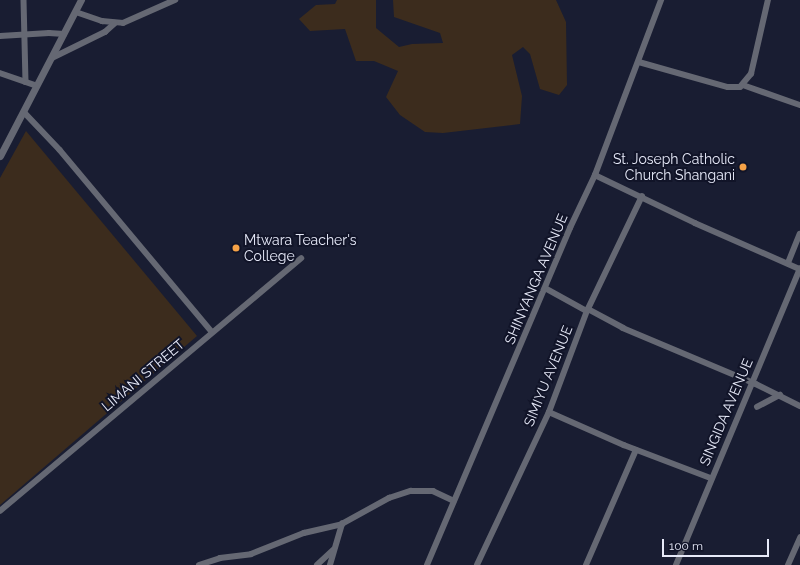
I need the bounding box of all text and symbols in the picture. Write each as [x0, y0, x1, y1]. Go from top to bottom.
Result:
place label: St. Joseph Catholic Church Shangani [613, 151, 735, 184]
marker: St. Joseph Catholic Church Shangani [738, 162, 748, 172]
street label: SHINYANGA AVENUE [501, 211, 571, 347]
place label: Mtwara Teacher's College [244, 232, 357, 264]
marker: Mtwara Teacher's College [231, 243, 241, 253]
street label: SIMIYU AVENUE [520, 323, 576, 429]
street label: LIMANI STREET [98, 335, 188, 415]
street label: SINGIDA AVENUE [696, 356, 756, 468]
scale bar [664, 531, 771, 557]
text: 100 m [669, 539, 703, 553]

